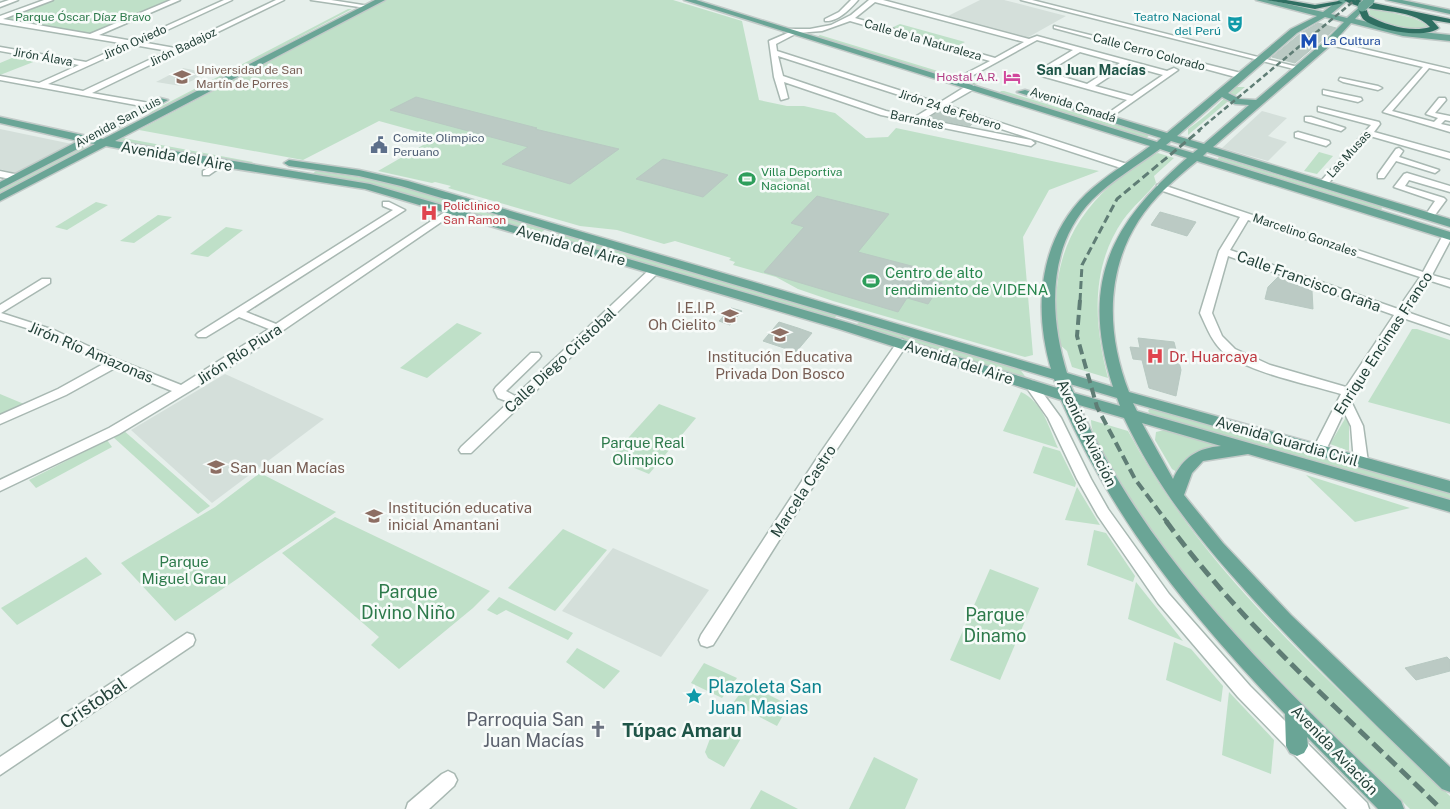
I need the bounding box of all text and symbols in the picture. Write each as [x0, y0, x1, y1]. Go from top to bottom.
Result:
park label: Parque Óscar Díaz Bravo [15, 10, 151, 24]
place label: Teatro Nacional del Perú [1134, 10, 1221, 38]
theatre icon: Teatro Nacional del Perú [1225, 14, 1245, 34]
street label: Calle de la Naturaleza [863, 17, 983, 63]
street label: Jirón Oviedo [101, 22, 169, 62]
street label: Jirón Badajoz [147, 25, 219, 69]
street label: Calle Cerro Colorado [1091, 30, 1207, 74]
metro station icon: La Cultura [1299, 31, 1319, 51]
place label: La Cultura [1323, 34, 1381, 48]
street label: Jirón Álava [12, 45, 74, 69]
district label: San Juan Macías [1036, 62, 1146, 78]
place label: Universidad de San Martín de Porres [196, 63, 303, 91]
school or university icon: Universidad de San Martín de Porres [172, 67, 192, 87]
hotel icon: Hostal A.R. [1002, 67, 1022, 87]
place label: Hostal A.R. [936, 70, 998, 84]
street label: Avenida Canadá [1028, 85, 1118, 125]
street label: Jirón 24 de Febrero [897, 87, 1003, 133]
street label: Avenida San Luis [73, 94, 163, 150]
street label: Barrantes [889, 107, 945, 133]
street label: Las Musas [1324, 128, 1374, 180]
place label: Comite Olimpico Peruano [393, 131, 485, 159]
public building icon: Comite Olimpico Peruano [369, 135, 389, 155]
street label: Avenida del Aire [120, 138, 234, 174]
place label: Villa Deportiva Nacional [761, 165, 842, 193]
sports icon: Villa Deportiva Nacional [737, 169, 757, 189]
place label: Policlinico San Ramon [443, 199, 506, 227]
hospital icon: Policlinico San Ramon [419, 203, 439, 223]
street label: Marcelino Gonzales [1251, 211, 1359, 259]
street label: Avenida del Aire [514, 221, 628, 269]
street label: Calle Francisco Graña [1235, 247, 1383, 315]
place label: Centro de alto rendimiento de VIDENA [885, 264, 1049, 298]
street label: Enrique Encimas Franco [1330, 268, 1436, 418]
sports icon: Centro de alto rendimiento de VIDENA [861, 271, 881, 291]
place label: I.E.I.P. Oh Cielito [648, 299, 716, 333]
street label: Calle Diego Cristobal [501, 304, 619, 416]
school or university icon: I.E.I.P. Oh Cielito [720, 306, 740, 326]
street label: Jirón Río Amazonas [26, 318, 156, 386]
street label: Jirón Río Piura [193, 320, 285, 388]
school or university icon: Institución Educativa Privada Don Bosco [770, 325, 790, 345]
street label: Avenida del Aire [903, 336, 1015, 388]
hospital icon: Dr. Huarcaya [1145, 346, 1165, 366]
place label: Institución Educativa Privada Don Bosco [708, 348, 852, 382]
place label: Dr. Huarcaya [1169, 348, 1258, 365]
street label: Avenida Aviación [1054, 377, 1120, 489]
street label: Avenida Guardia Civil [1214, 413, 1360, 469]
park label: Parque Real Olimpico [601, 434, 685, 468]
street label: Marcela Castro [767, 442, 839, 540]
school or university icon: San Juan Macías [206, 457, 226, 477]
place label: San Juan Macías [230, 459, 345, 476]
place label: Institución educativa inicial Amantani [388, 499, 532, 533]
school or university icon: Institución educativa inicial Amantani [364, 506, 384, 526]
park label: Parque Miguel Grau [141, 553, 227, 587]
park label: Parque Divino Niño [361, 581, 455, 623]
park label: Parque Dinamo [963, 604, 1027, 646]
street label: Cristobal [56, 673, 130, 733]
place label: Plazoleta San Juan Masias [708, 676, 822, 718]
place icon: Plazoleta San Juan Masias [684, 686, 704, 706]
street label: Avenida Aviación [1288, 702, 1382, 798]
place label: Parroquia San Juan Macías [466, 709, 584, 751]
church icon: Parroquia San Juan Macías [588, 719, 608, 739]
district label: Túpac Amaru [622, 719, 742, 741]

